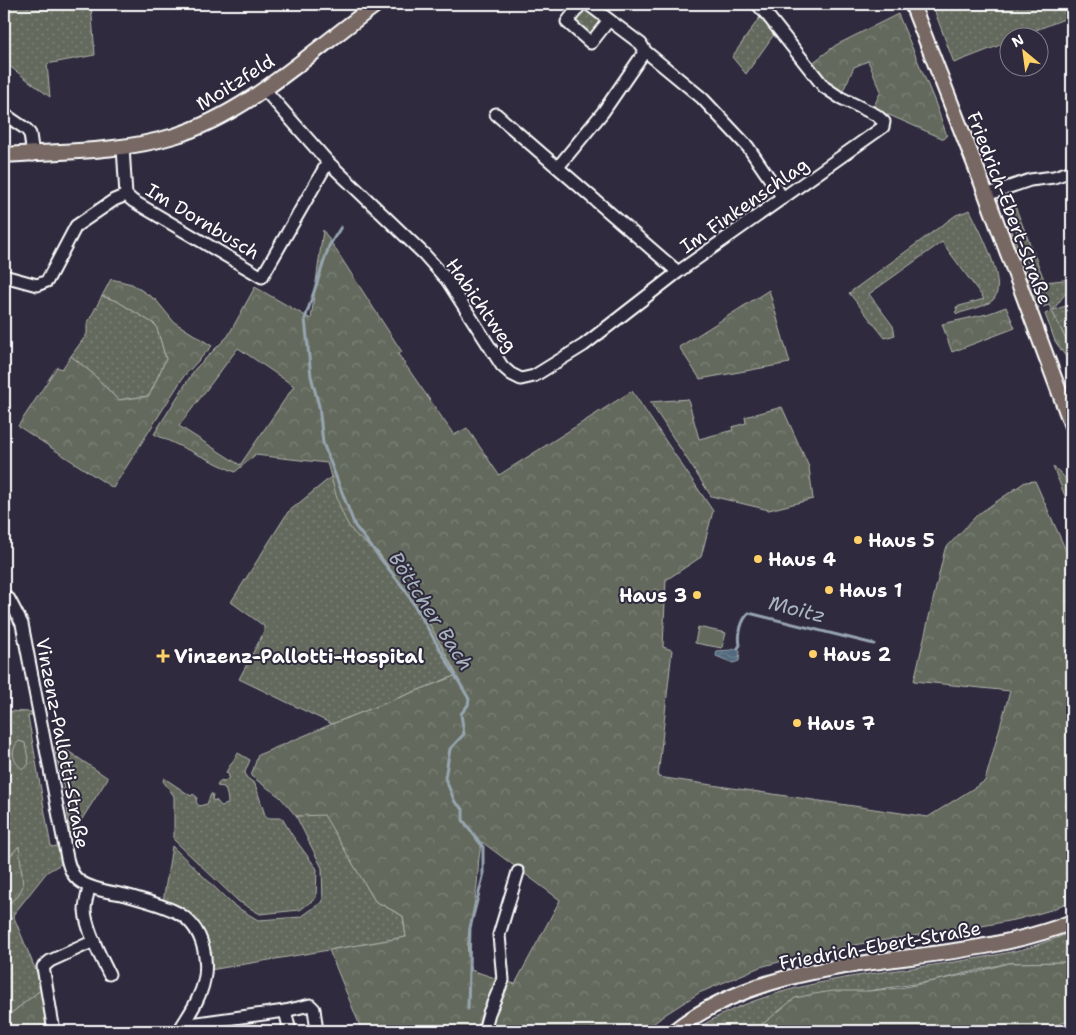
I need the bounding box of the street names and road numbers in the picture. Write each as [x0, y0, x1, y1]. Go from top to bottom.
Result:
street label: Moitzfeld [191, 48, 279, 116]
street label: Friedrich-Ebert-Straße [961, 108, 1058, 308]
street label: Im Finkenschlag [675, 152, 813, 259]
street label: Im Dornbusch [141, 178, 264, 265]
street label: Habichtweg [440, 253, 523, 357]
street label: Vinzenz-Pallotti-Straße [30, 636, 95, 851]
street label: Friedrich-Ebert-Straße [777, 915, 983, 976]

